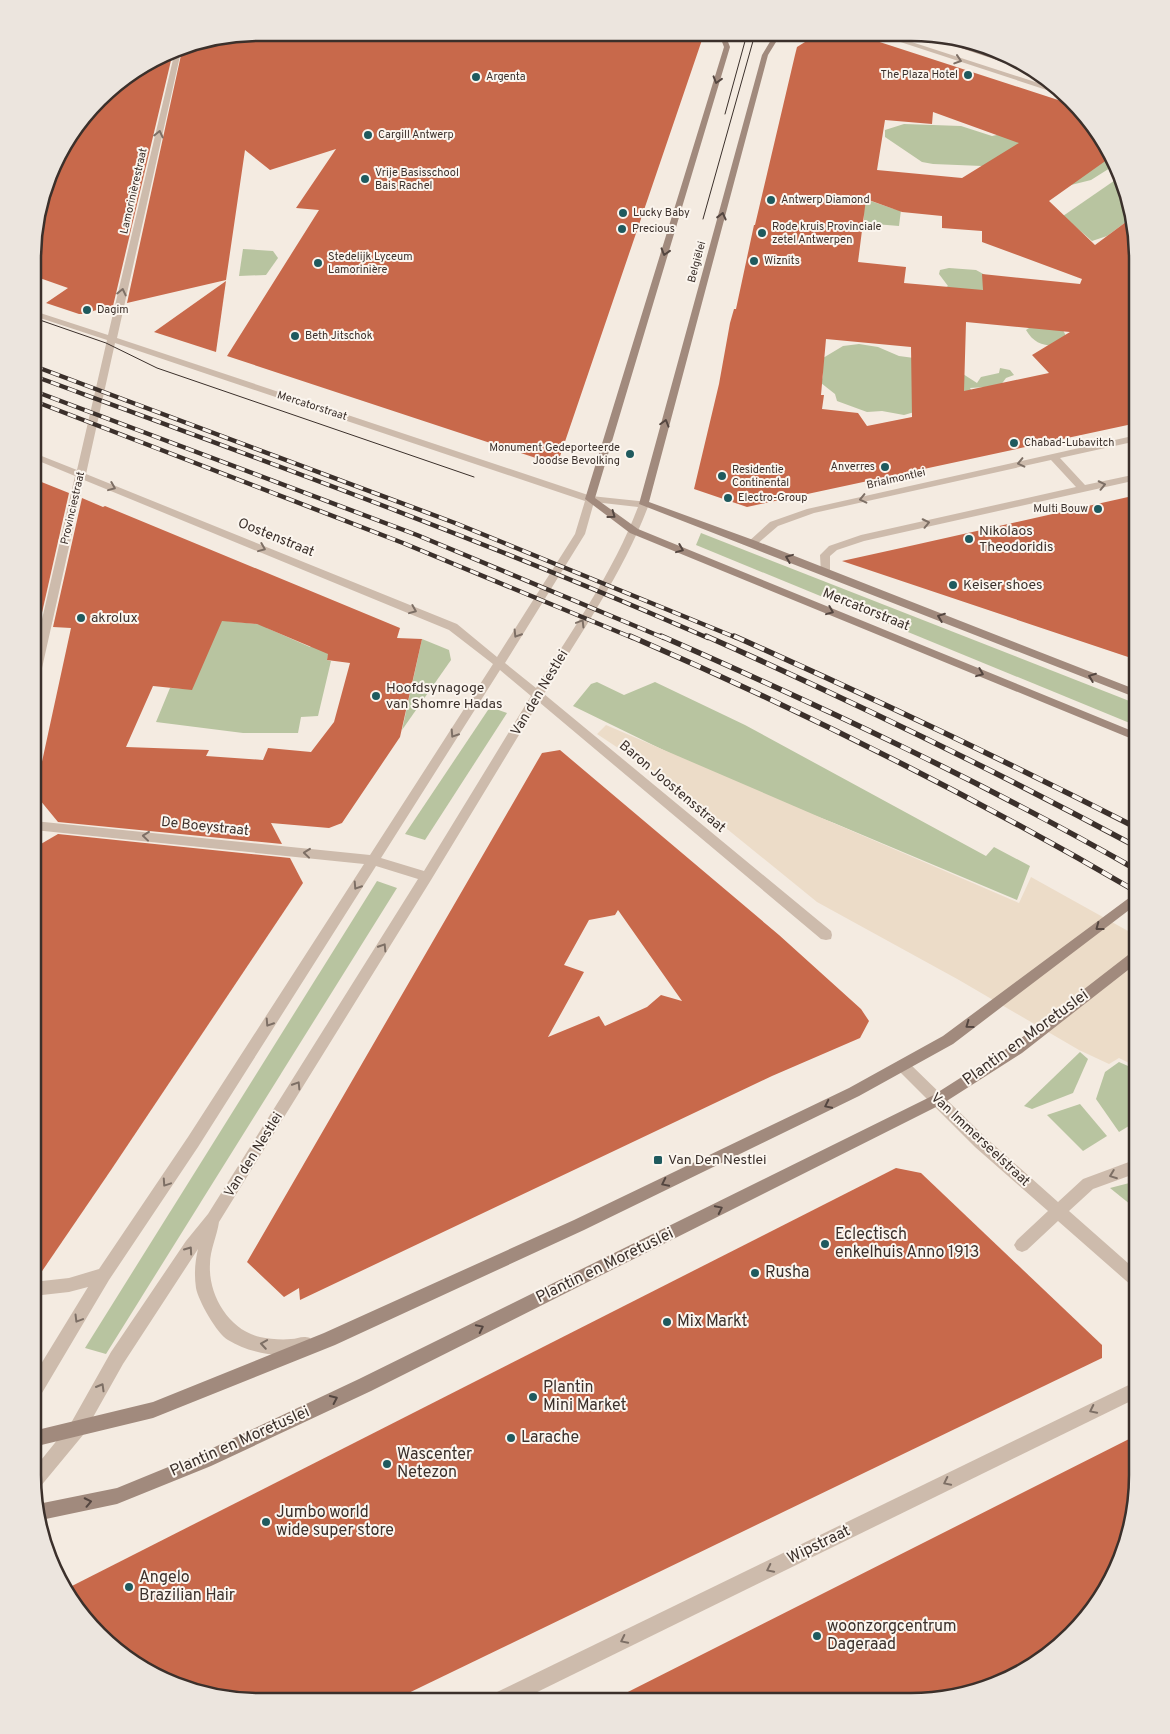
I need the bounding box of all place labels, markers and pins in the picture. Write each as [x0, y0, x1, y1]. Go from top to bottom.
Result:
place label: The Plaza Hotel [881, 68, 958, 82]
marker: The Plaza Hotel [962, 69, 974, 81]
place label: Argenta [486, 70, 526, 84]
marker: Argenta [470, 71, 482, 83]
place label: Cargill Antwerp [378, 128, 454, 142]
marker: Cargill Antwerp [362, 129, 374, 141]
place label: Vrije Basisschool Bais Rachel [375, 166, 459, 193]
marker: Vrije Basisschool Bais Rachel [359, 173, 371, 185]
place label: Antwerp Diamond [781, 193, 870, 207]
marker: Antwerp Diamond [765, 194, 777, 206]
place label: Lucky Baby [633, 206, 690, 220]
marker: Lucky Baby [617, 207, 629, 219]
place label: Rode kruis Provinciale zetel Antwerpen [772, 220, 882, 247]
place label: Precious [632, 222, 675, 236]
marker: Precious [616, 223, 628, 235]
marker: Rode kruis Provinciale zetel Antwerpen [756, 227, 768, 239]
place label: Stedelijk Lyceum Lamorinière [328, 250, 413, 277]
place label: Wiznits [764, 254, 800, 268]
marker: Wiznits [748, 255, 760, 267]
marker: Stedelijk Lyceum Lamorinière [312, 257, 324, 269]
place label: Dagim [97, 303, 129, 317]
marker: Dagim [81, 304, 93, 316]
place label: Beth Jitschok [305, 329, 373, 343]
marker: Beth Jitschok [289, 330, 301, 342]
place label: Chabad-Lubavitch [1024, 436, 1115, 450]
marker: Chabad-Lubavitch [1008, 437, 1020, 449]
place label: Monument Gedeporteerde Joodse Bevolking [489, 441, 620, 468]
marker: Monument Gedeporteerde Joodse Bevolking [624, 448, 636, 460]
place label: Anverres [831, 460, 875, 474]
marker: Anverres [879, 461, 891, 473]
place label: Residentie Continental [732, 463, 789, 490]
marker: Residentie Continental [716, 470, 728, 482]
place label: Electro-Group [738, 491, 808, 505]
marker: Electro-Group [722, 492, 734, 504]
place label: Multi Bouw [1033, 502, 1088, 516]
marker: Multi Bouw [1092, 503, 1104, 515]
place label: Nikolaos Theodoridis [979, 523, 1054, 556]
marker: Nikolaos Theodoridis [963, 533, 975, 545]
place label: Keiser shoes [963, 577, 1042, 594]
marker: Keiser shoes [947, 579, 959, 591]
place label: akrolux [91, 610, 138, 627]
marker: akrolux [75, 612, 87, 624]
place label: Hoofdsynagoge van Shomre Hadas [386, 680, 503, 713]
marker: Hoofdsynagoge van Shomre Hadas [370, 690, 382, 702]
place label: Van Den Nestlei [668, 1152, 767, 1169]
marker: Van Den Nestlei [652, 1154, 664, 1166]
place label: Eclectisch enkelhuis Anno 1913 [835, 1225, 979, 1263]
marker: Eclectisch enkelhuis Anno 1913 [819, 1238, 831, 1250]
place label: Rusha [765, 1263, 809, 1283]
marker: Rusha [749, 1267, 761, 1279]
place label: Mix Markt [677, 1312, 748, 1332]
marker: Mix Markt [661, 1316, 673, 1328]
place label: Plantin Mini Market [543, 1378, 626, 1416]
marker: Plantin Mini Market [527, 1391, 539, 1403]
place label: Larache [521, 1428, 579, 1448]
marker: Larache [505, 1432, 517, 1444]
place label: Wascenter Netezon [397, 1445, 472, 1483]
marker: Wascenter Netezon [381, 1458, 393, 1470]
place label: Jumbo world wide super store [276, 1503, 394, 1541]
marker: Jumbo world wide super store [260, 1516, 272, 1528]
place label: Angelo Brazilian Hair [139, 1568, 235, 1606]
marker: Angelo Brazilian Hair [123, 1581, 135, 1593]
place label: woonzorgcentrum Dageraad [827, 1617, 957, 1655]
marker: woonzorgcentrum Dageraad [811, 1630, 823, 1642]

